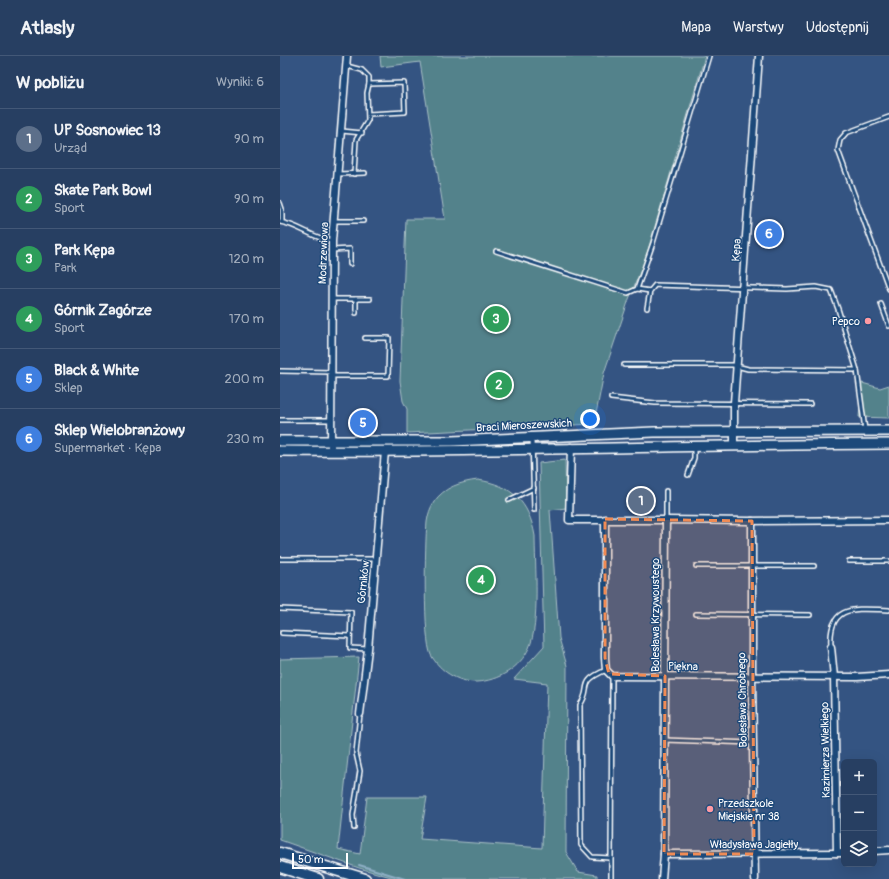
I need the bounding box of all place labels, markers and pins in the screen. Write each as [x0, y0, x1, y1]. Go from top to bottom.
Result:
pin: 6 [756, 219, 782, 249]
pin: 3 [483, 304, 509, 334]
place label: Pepco [832, 315, 860, 328]
marker: Pepco [863, 316, 873, 326]
pin: 2 [486, 370, 512, 400]
pin: 5 [350, 408, 376, 438]
pin: 1 [628, 486, 654, 516]
pin: 4 [468, 565, 494, 595]
place label: Przedszkole Miejskie nr 38 [718, 797, 780, 823]
marker: Przedszkole Miejskie nr 38 [705, 804, 715, 814]

